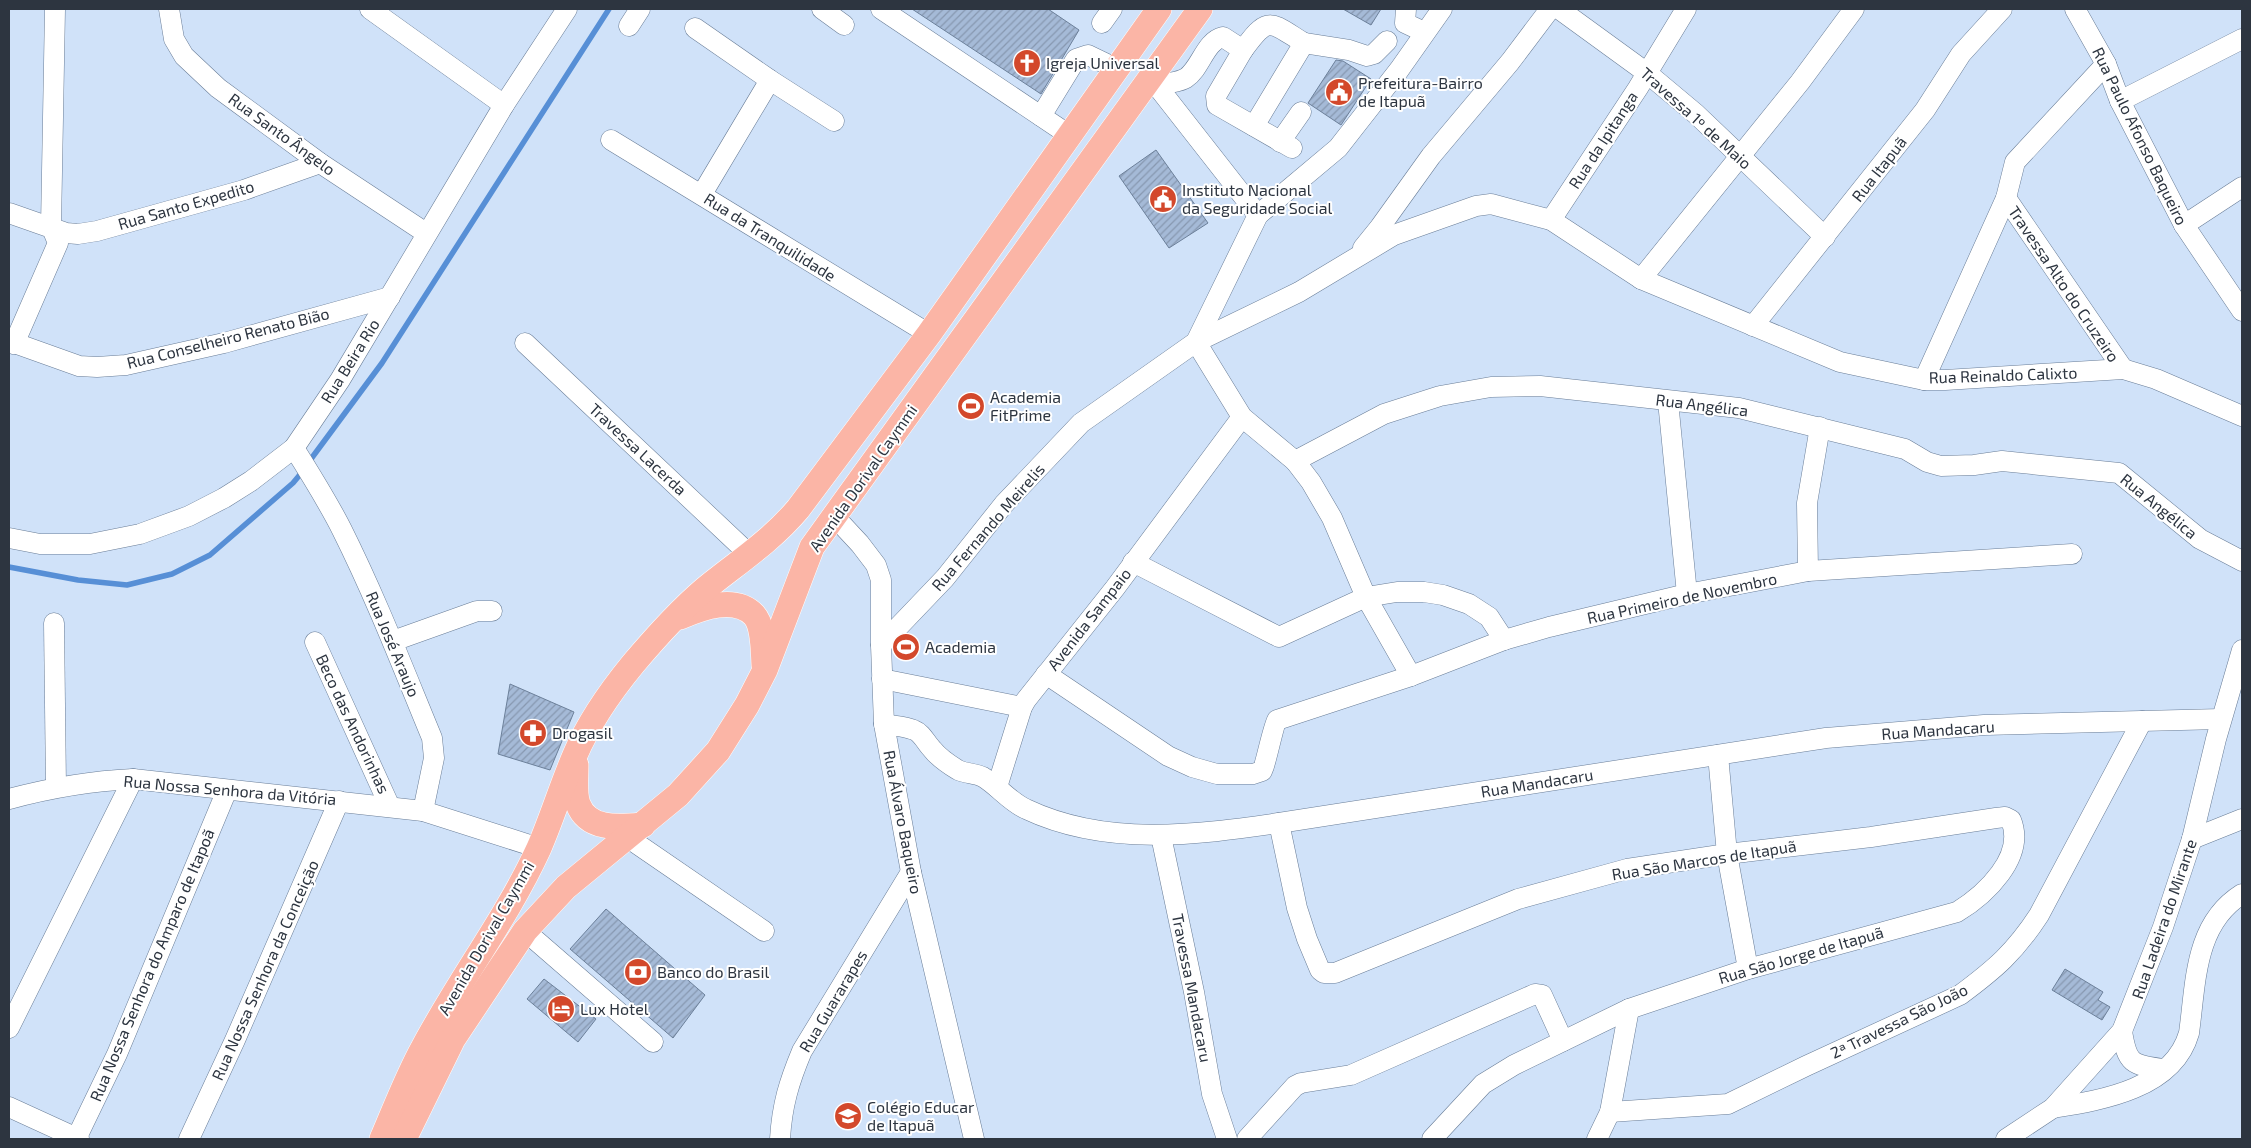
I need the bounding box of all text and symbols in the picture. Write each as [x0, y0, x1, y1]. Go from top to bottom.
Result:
street label: Rua Paulo Afonso Baqueiro [2089, 44, 2192, 228]
church icon: Igreja Universal [1012, 48, 1042, 78]
place label: Igreja Universal [1046, 53, 1159, 73]
street label: Travessa 1º de Maio [1637, 63, 1756, 172]
place label: Prefeitura-Bairro de Itapuã [1358, 73, 1483, 110]
public building icon: Prefeitura-Bairro de Itapuã [1324, 77, 1354, 107]
street label: Rua Santo Ângelo [225, 88, 339, 179]
street label: Rua da Ipitanga [1564, 88, 1641, 192]
street label: Rua Itapuã [1847, 132, 1910, 205]
street label: Rua Santo Expedito [116, 176, 256, 233]
place label: Instituto Nacional da Seguridade Social [1182, 180, 1332, 217]
public building icon: Instituto Nacional da Seguridade Social [1148, 184, 1178, 214]
street label: Rua da Tranquilidade [701, 188, 840, 285]
street label: Travessa Alto do Cruzeiro [2005, 202, 2124, 365]
street label: Rua Conselheiro Renato Bião [125, 303, 331, 372]
street label: Rua Beira Rio [316, 315, 383, 406]
street label: Rua Reinaldo Calixto [1928, 362, 2078, 387]
place label: Academia FitPrime [990, 387, 1061, 424]
street label: Rua Angélica [1655, 389, 1749, 420]
sports icon: Academia FitPrime [956, 391, 986, 421]
street label: Travessa Lacerda [586, 399, 691, 499]
street label: Avenida Dorival Caymmi [805, 401, 921, 555]
street label: Rua Fernando Meirelis [927, 459, 1048, 594]
street label: Rua Angélica [2117, 469, 2201, 542]
street label: Avenida Sampaio [1043, 564, 1134, 674]
street label: Rua Primeiro de Novembro [1585, 568, 1779, 627]
street label: Rua José Araujo [362, 588, 424, 700]
sports icon: Academia [891, 632, 921, 662]
place label: Academia [925, 637, 996, 656]
street label: Beco das Andorinhas [313, 651, 394, 796]
street label: Rua Mandacaru [1881, 716, 1995, 743]
pharmacy icon: Drogasil [518, 718, 548, 748]
place label: Drogasil [552, 723, 613, 742]
street label: Rua Álvaro Baqueiro [880, 748, 927, 895]
street label: Rua Mandacaru [1479, 764, 1594, 801]
street label: Rua Nossa Senhora da Vitória [123, 771, 337, 808]
street label: Rua Nossa Senhora do Amparo de Itapoã [85, 826, 218, 1104]
street label: Rua São Marcos de Itapuã [1610, 836, 1798, 884]
street label: Rua Ladeira do Mirante [2127, 836, 2200, 1001]
street label: Rua Nossa Senhora da Conceição [207, 857, 323, 1083]
street label: Avenida Dorival Caymmi [434, 857, 538, 1018]
street label: Travessa Mandacaru [1169, 912, 1216, 1064]
street label: Rua São Jorge de Itapuã [1716, 922, 1886, 987]
street label: Rua Guararapes [795, 946, 871, 1055]
bank icon: Banco do Brasil [623, 957, 653, 987]
place label: Banco do Brasil [657, 962, 769, 981]
street label: 2ª Travessa São João [1827, 979, 1971, 1062]
hotel icon: Lux Hotel [546, 994, 576, 1024]
place label: Lux Hotel [580, 999, 649, 1018]
place label: Colégio Educar de Itapuã [867, 1097, 975, 1134]
school or university icon: Colégio Educar de Itapuã [833, 1101, 863, 1131]

